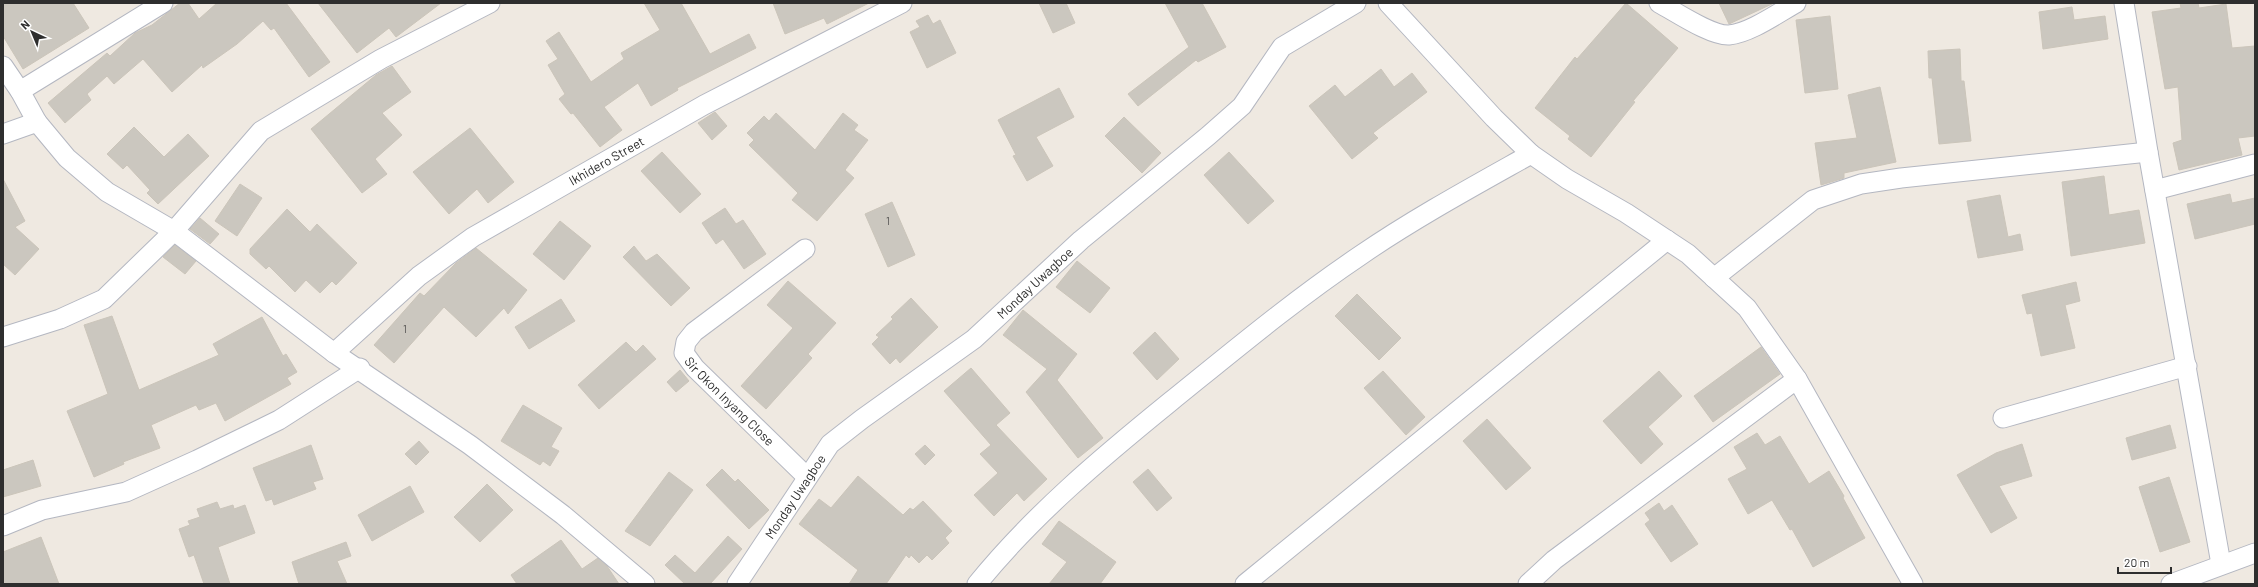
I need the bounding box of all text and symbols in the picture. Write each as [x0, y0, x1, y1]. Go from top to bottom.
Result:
north arrow [12, 12, 52, 52]
text: N [18, 17, 32, 32]
street label: Ikhidero Street [566, 133, 647, 189]
house number: 1 [886, 214, 890, 227]
street label: Monday Uwagboe [993, 244, 1076, 322]
house number: 1 [403, 322, 407, 335]
street label: Sir Okon Inyang Close [681, 353, 778, 449]
street label: Monday Uwagboe [761, 451, 829, 542]
scale bar [2118, 549, 2171, 575]
text: 20 m [2124, 555, 2150, 569]

